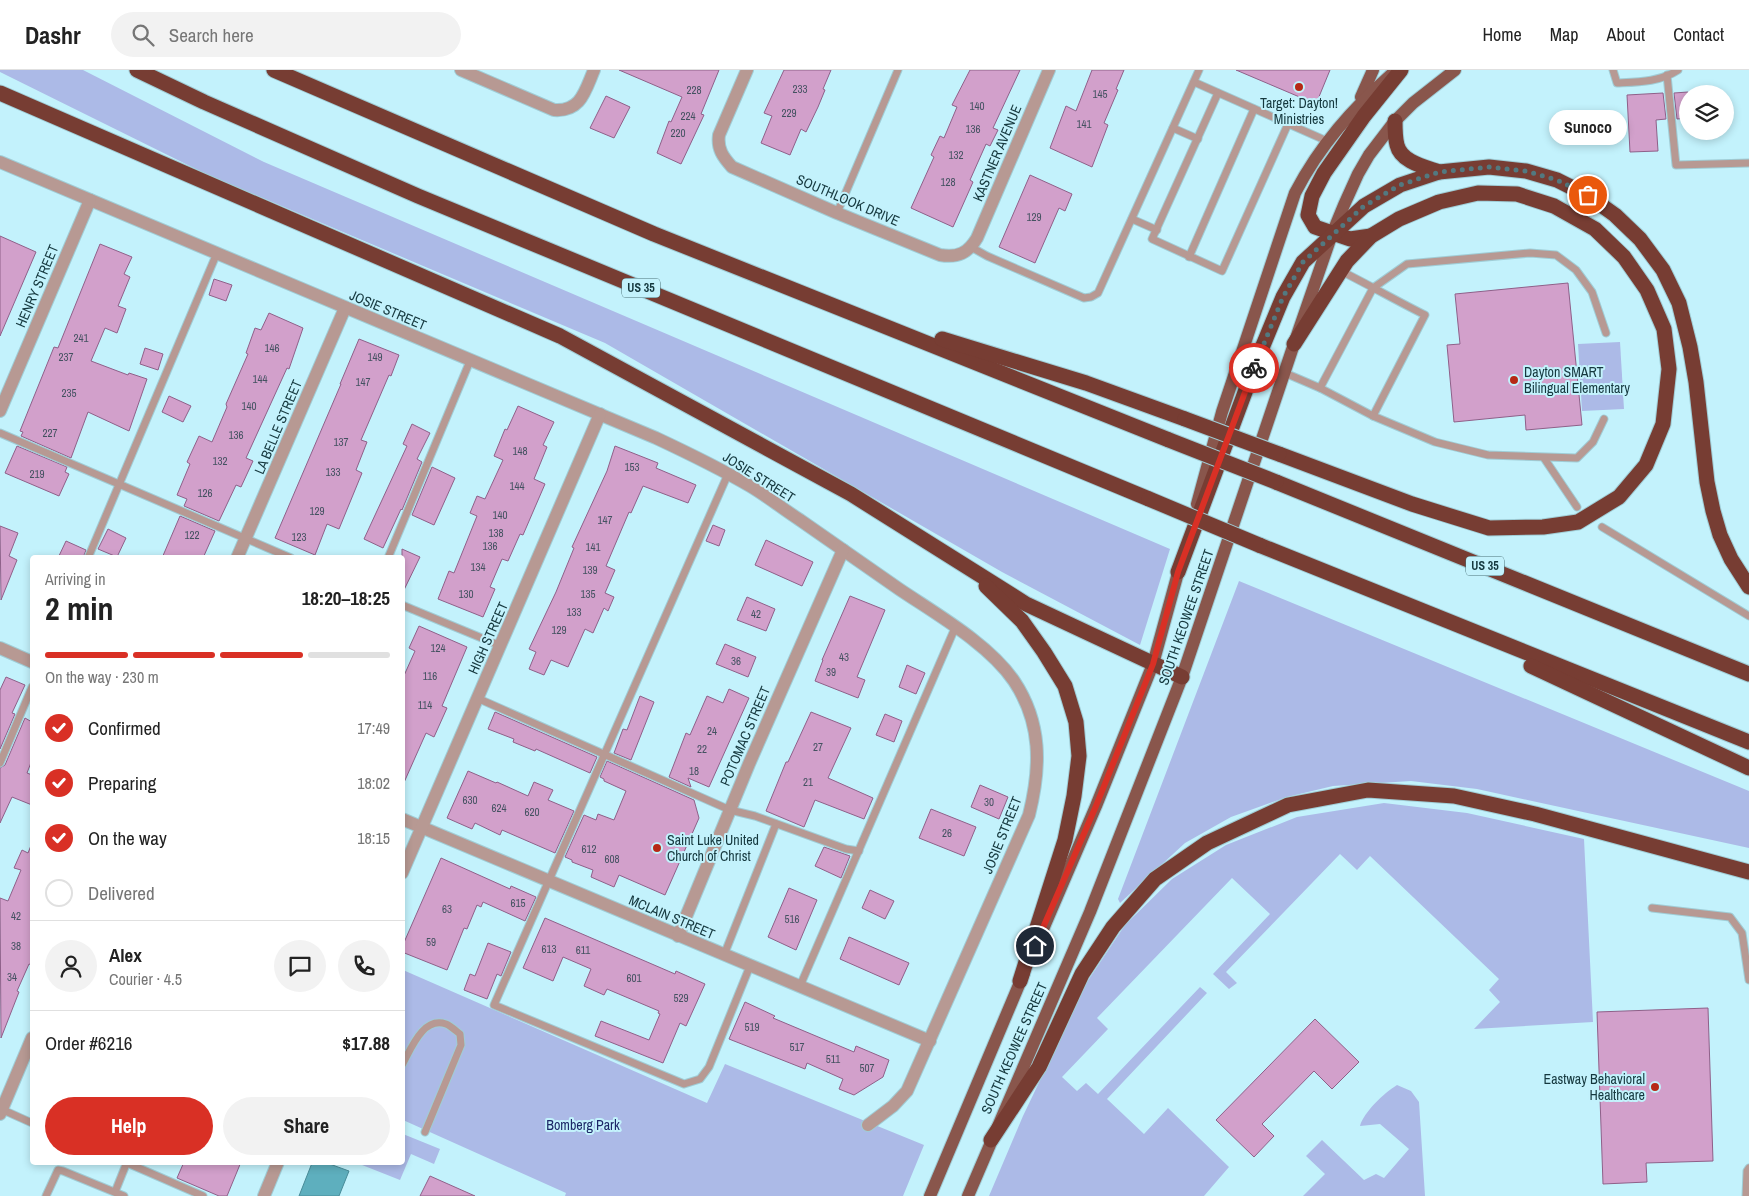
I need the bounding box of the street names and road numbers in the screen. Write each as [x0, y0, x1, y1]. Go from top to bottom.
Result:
street label: KASTNER AVENUE [969, 102, 1025, 204]
street label: SOUTHLOOK DRIVE [794, 170, 902, 230]
street label: HENRY STREET [11, 242, 63, 330]
road number: US 35 [622, 278, 660, 298]
street label: JOSIE STREET [347, 286, 429, 334]
street label: LA BELLE STREET [250, 377, 306, 477]
street label: JOSIE STREET [720, 448, 798, 506]
street label: SOUTH KEOWEE STREET [1154, 547, 1218, 687]
road number: US 35 [1466, 556, 1504, 576]
street label: HIGH STREET [464, 599, 512, 677]
street label: POTOMAC STREET [716, 684, 774, 788]
street label: JOSIE STREET [978, 794, 1026, 876]
street label: MCLAIN STREET [626, 891, 718, 943]
street label: SOUTH KEOWEE STREET [977, 979, 1051, 1117]

